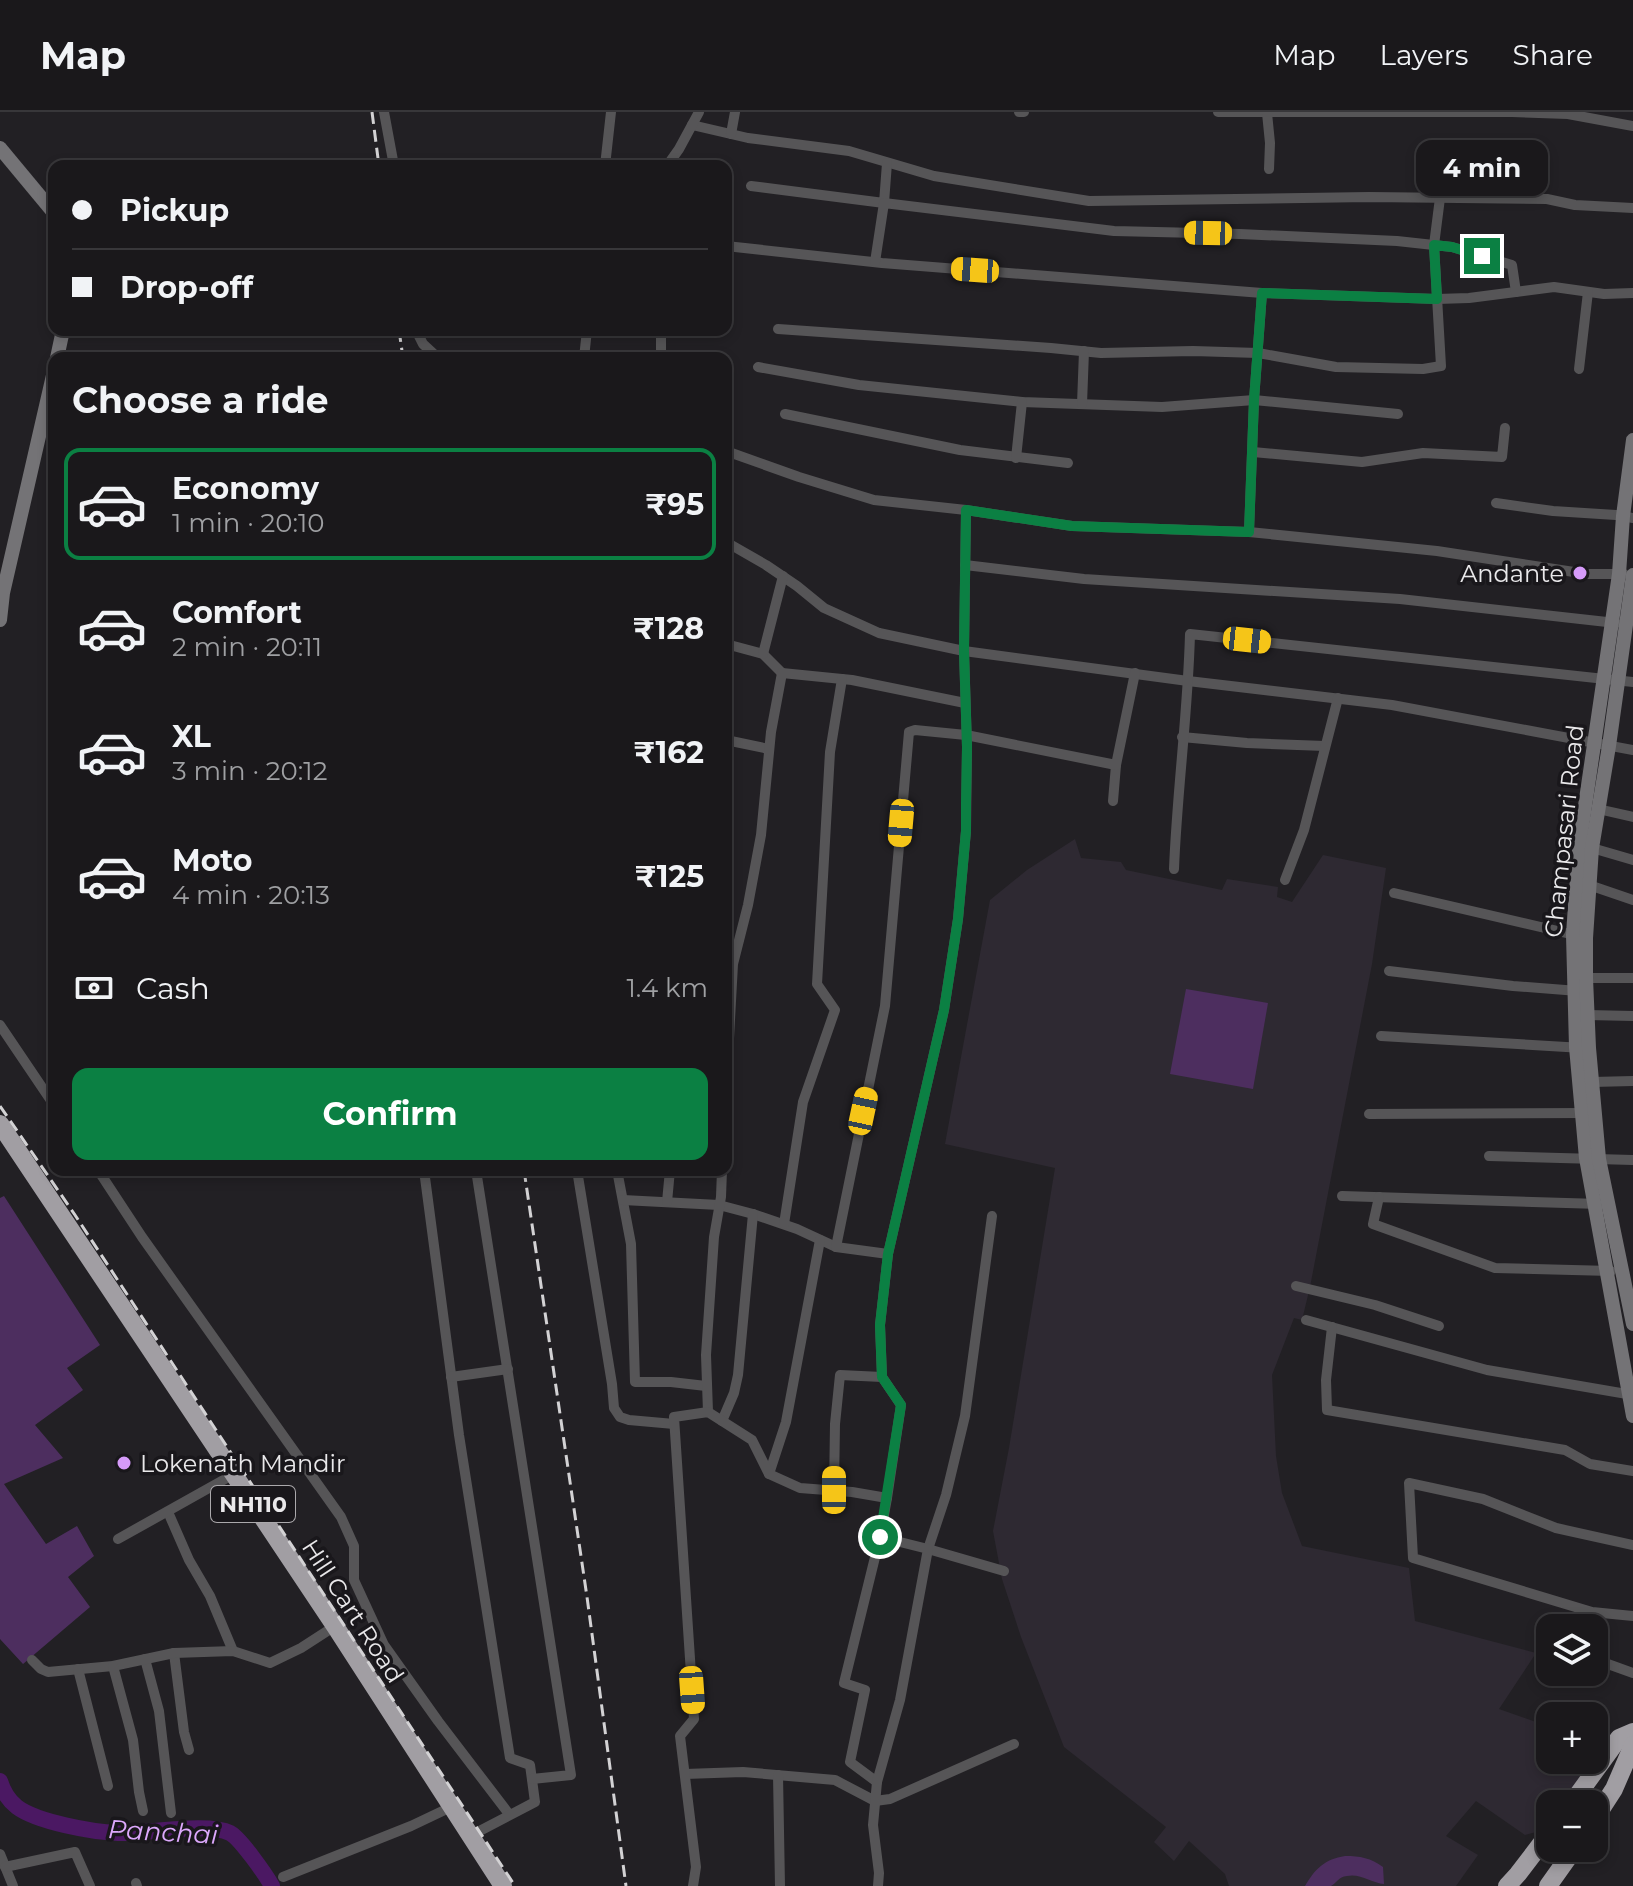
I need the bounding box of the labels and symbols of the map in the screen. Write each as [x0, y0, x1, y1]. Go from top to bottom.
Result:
callout: 4 min [1416, 140, 1548, 196]
car [1184, 221, 1232, 245]
route end [1464, 238, 1500, 274]
car [950, 256, 1000, 284]
place label: Andante [1460, 559, 1564, 588]
marker: Andante [1571, 564, 1589, 582]
car [1222, 626, 1272, 654]
street label: Champasari Road [1538, 723, 1590, 939]
car [887, 798, 915, 848]
car [846, 1085, 880, 1137]
place label: Lokenath Mandir [140, 1449, 346, 1478]
marker: Lokenath Mandir [115, 1454, 133, 1472]
car [822, 1466, 846, 1514]
road number: NH110 [211, 1486, 295, 1522]
route start [862, 1519, 898, 1555]
street label: Hill Cart Road [296, 1534, 410, 1688]
car [678, 1665, 706, 1715]
water label: Panchai [107, 1813, 220, 1851]

